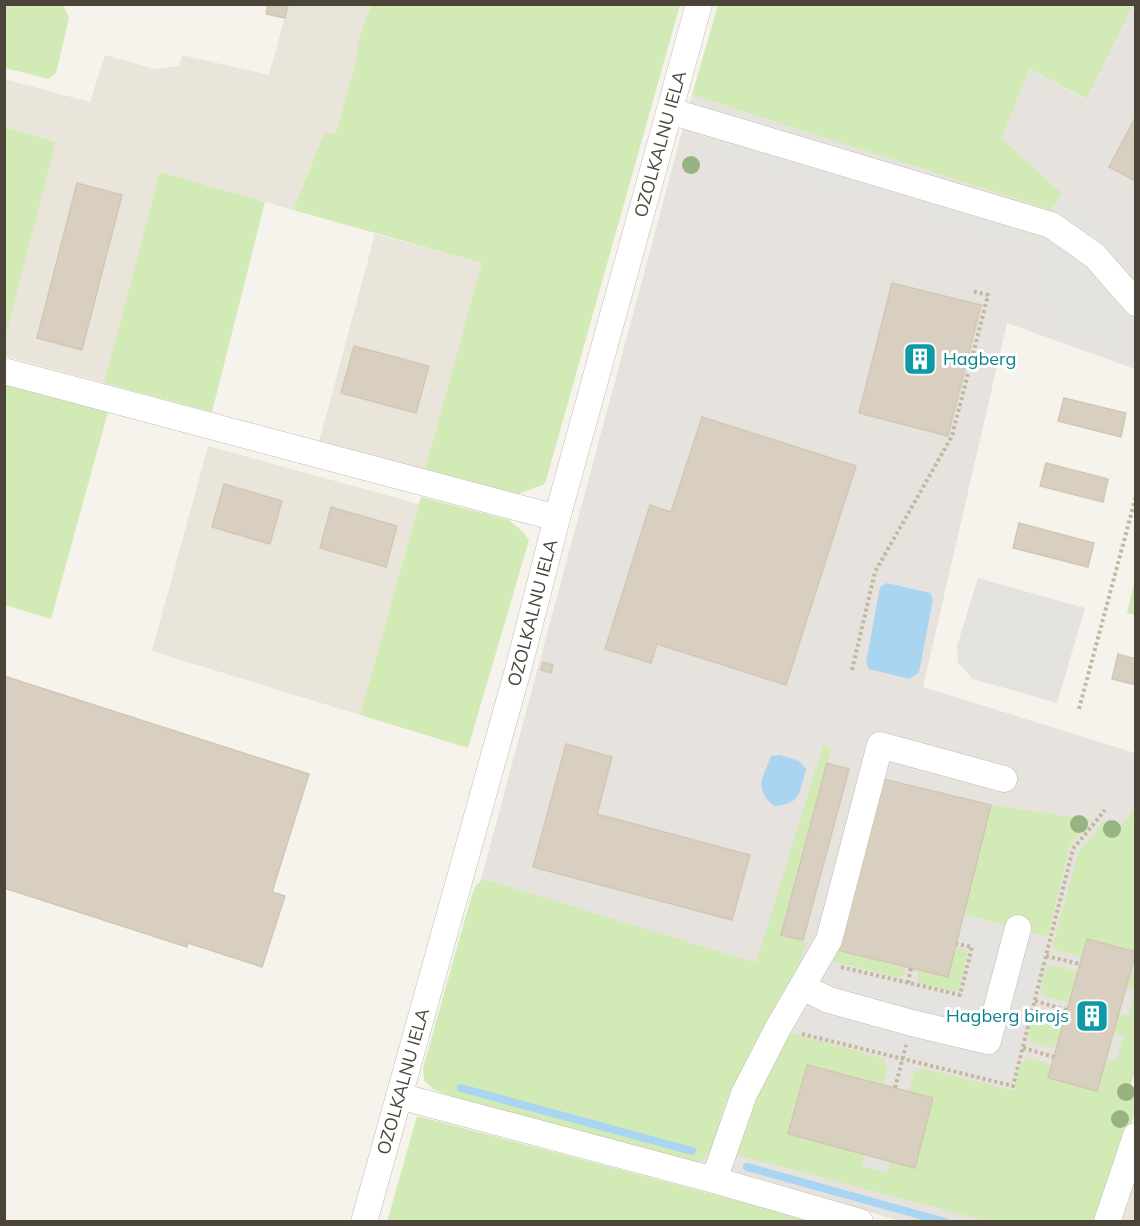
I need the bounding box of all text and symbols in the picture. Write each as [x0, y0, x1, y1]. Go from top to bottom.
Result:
street label: OZOLKALNU IELA [629, 68, 691, 220]
building icon: Hagberg [902, 341, 938, 377]
place label: Hagberg [943, 347, 1016, 370]
street label: OZOLKALNU IELA [502, 537, 562, 689]
building icon: Hagberg birojs [1074, 998, 1110, 1034]
place label: Hagberg birojs [946, 1004, 1069, 1027]
street label: OZOLKALNU IELA [371, 1005, 434, 1157]

